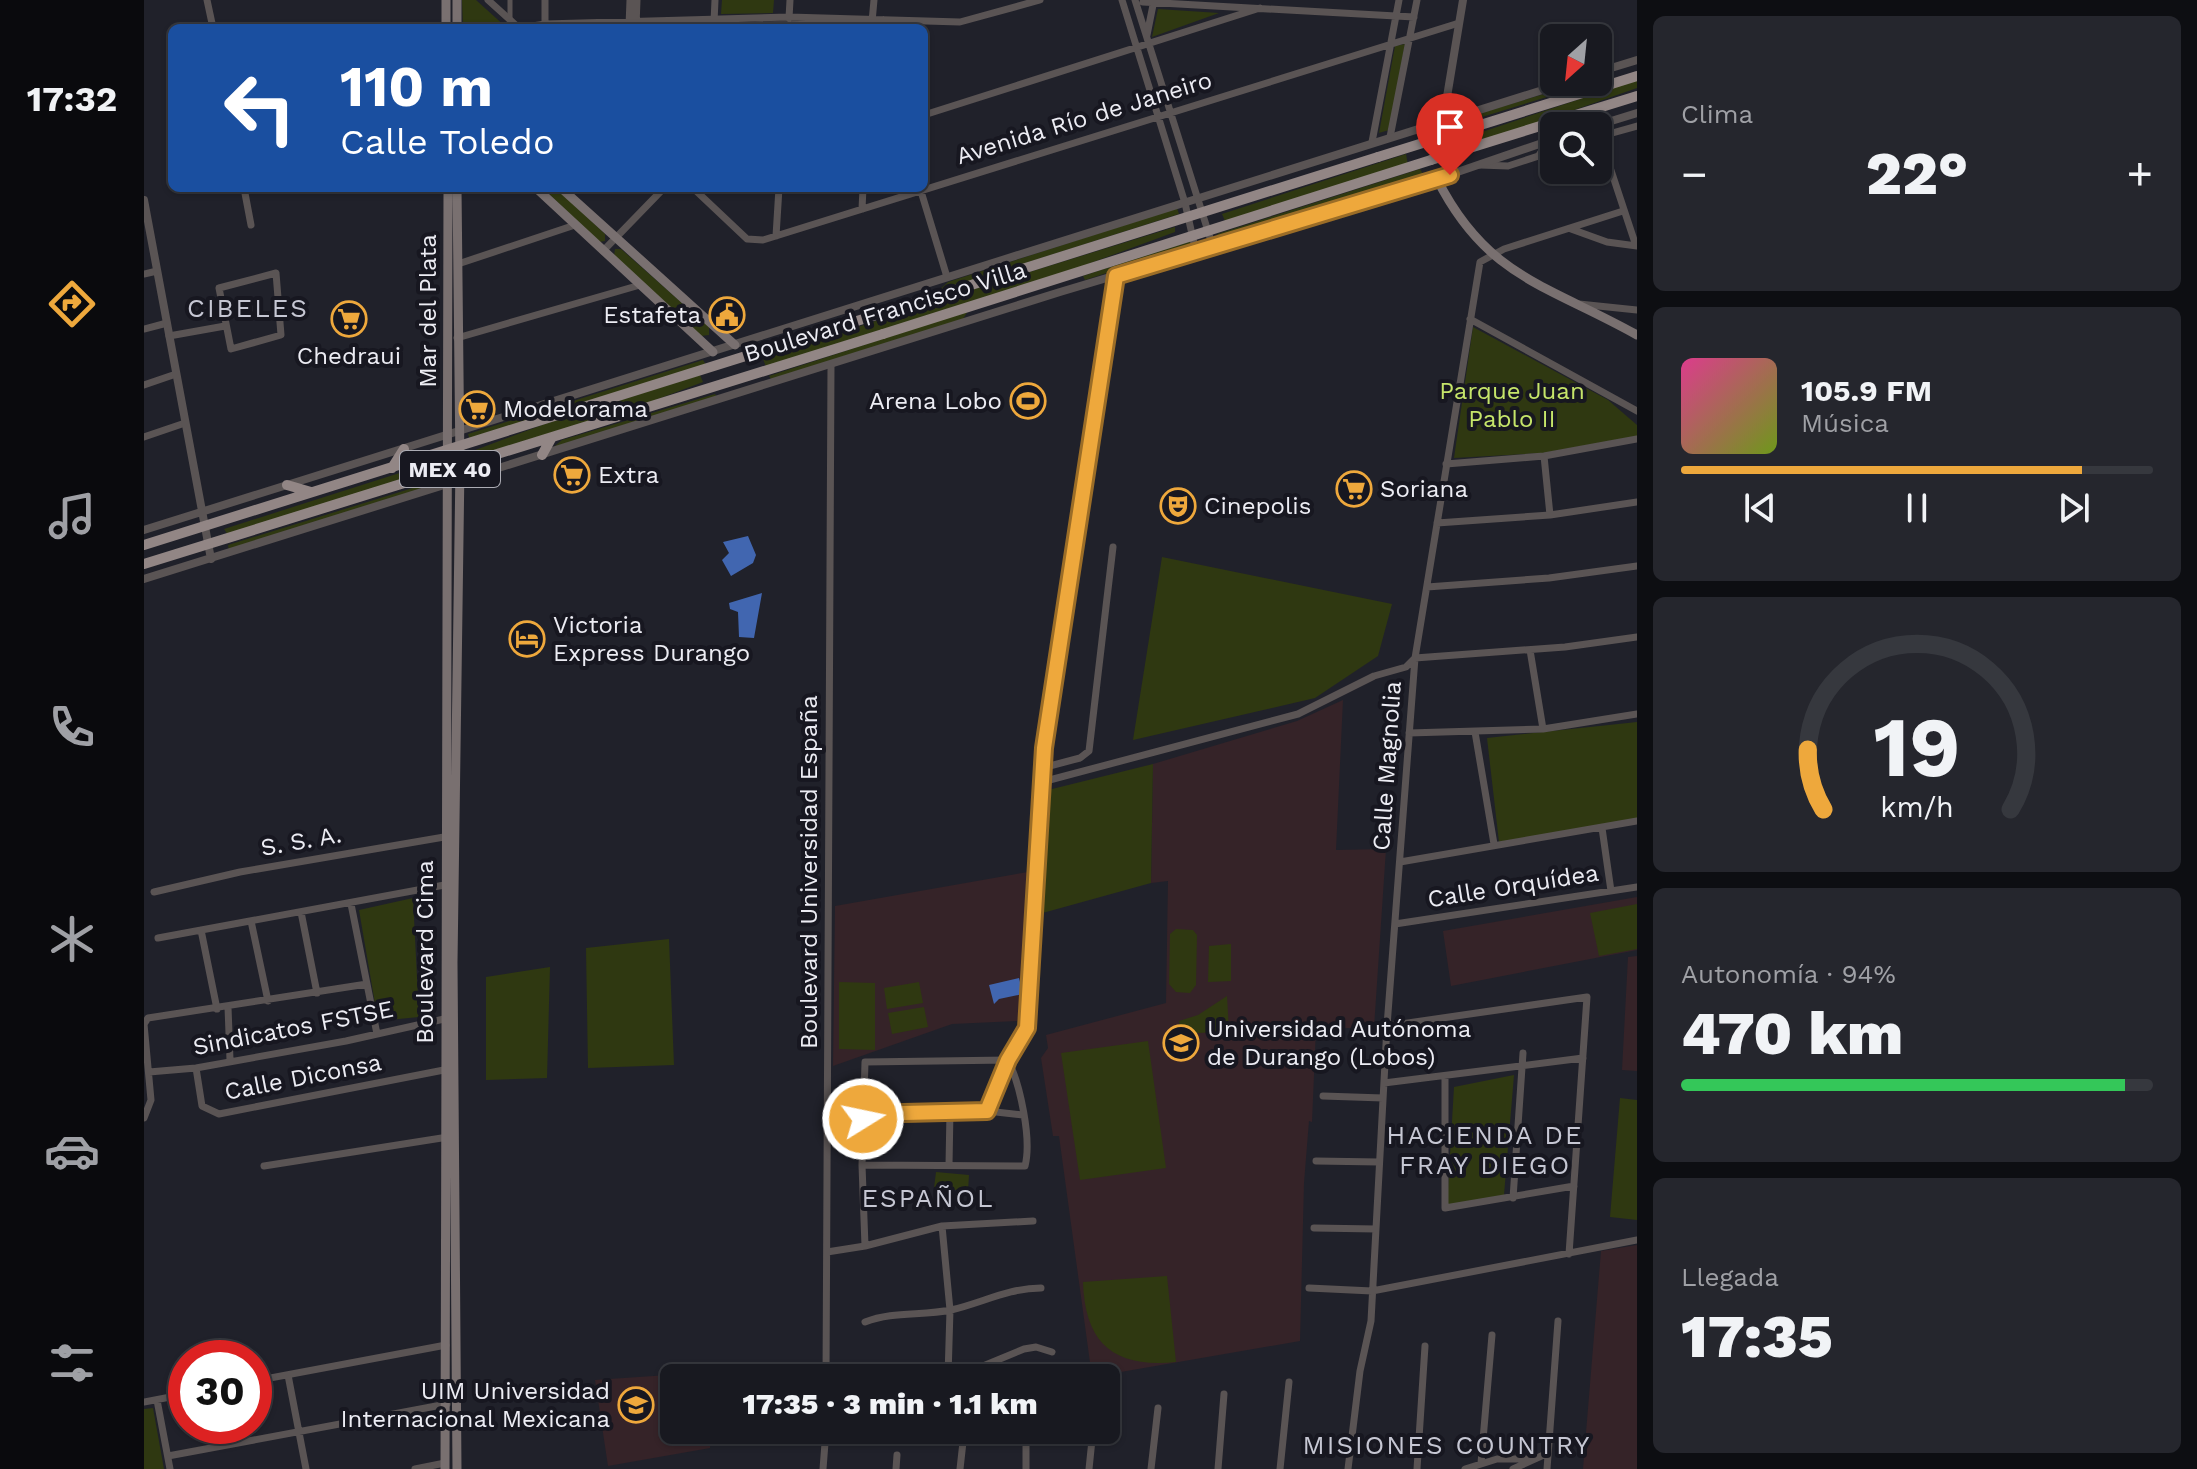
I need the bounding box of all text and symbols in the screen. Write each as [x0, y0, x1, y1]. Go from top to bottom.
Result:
north arrow [1540, 24, 1612, 96]
map controls [1540, 24, 1612, 184]
text: 110 m [340, 54, 493, 120]
icon: left [208, 56, 312, 160]
street label: Avenida Río de Janeiro [953, 66, 1215, 170]
text: 17:32 [27, 78, 117, 120]
pin [1416, 93, 1484, 175]
text: Clima [1681, 99, 1753, 129]
icon: arrive [1428, 105, 1472, 149]
button: search [1540, 112, 1612, 184]
text: Calle Toledo [340, 121, 555, 163]
text: 22° [1866, 138, 1968, 209]
text: − [1681, 148, 1708, 200]
text: + [2126, 148, 2153, 200]
street label: Mar del Plata [414, 234, 442, 388]
street label: Boulevard Francisco Villa [741, 256, 1029, 368]
icon: directions [44, 276, 100, 332]
district label: CIBELES [187, 293, 309, 323]
public building icon: Estafeta [708, 296, 746, 334]
supermarket icon: Chedraui [330, 300, 368, 338]
place label: Estafeta [603, 301, 701, 329]
place label: Chedraui [297, 342, 401, 370]
text: 105.9 FM [1801, 373, 1932, 408]
park label: Parque Juan Pablo II [1439, 377, 1585, 433]
sports icon: Arena Lobo [1009, 382, 1047, 420]
place label: Arena Lobo [869, 387, 1002, 415]
supermarket icon: Modelorama [458, 390, 496, 428]
place label: Modelorama [503, 395, 648, 423]
text: Música [1801, 408, 1889, 438]
road number: MEX 40 [400, 451, 500, 487]
supermarket icon: Extra [553, 456, 591, 494]
place label: Extra [598, 461, 659, 489]
supermarket icon: Soriana [1335, 470, 1373, 508]
place label: Soriana [1380, 475, 1468, 503]
icon: previous [1738, 486, 1782, 530]
icon: pause [1895, 486, 1939, 530]
icon: next [2052, 486, 2096, 530]
theatre icon: Cinepolis [1159, 487, 1197, 525]
icon: music [44, 488, 100, 544]
place label: Cinepolis [1204, 492, 1311, 520]
place label: Victoria Express Durango [553, 611, 750, 667]
hotel icon: Victoria Express Durango [508, 620, 546, 658]
street label: Calle Magnolia [1367, 680, 1407, 852]
street label: Boulevard Universidad España [795, 695, 823, 1049]
icon: phone [44, 699, 100, 755]
text: 19 [1873, 699, 1961, 796]
text: km/h [1880, 791, 1954, 825]
street label: S. S. A. [258, 820, 344, 862]
street label: Calle Orquídea [1426, 859, 1600, 913]
street label: Boulevard Cima [411, 860, 439, 1044]
icon: climate [44, 911, 100, 967]
text: Autonomía · 94% [1681, 959, 1896, 989]
street label: Sindicatos FSTSE [190, 995, 396, 1061]
text: 470 km [1681, 998, 1903, 1069]
place label: Universidad Autónoma de Durango (Lobos) [1207, 1015, 1471, 1071]
school or university icon: Universidad Autónoma de Durango (Lobos) [1162, 1024, 1200, 1062]
street label: Calle Diconsa [222, 1048, 384, 1106]
position arrow [821, 1077, 905, 1161]
district label: HACIENDA DE FRAY DIEGO [1386, 1120, 1584, 1180]
icon: car [44, 1123, 100, 1179]
district label: ESPAÑOL [861, 1183, 995, 1213]
text: Llegada [1681, 1262, 1779, 1292]
text: 17:35 [1681, 1301, 1833, 1372]
icon: filters [44, 1335, 100, 1391]
speed limit sign: 30 [168, 1340, 272, 1444]
place label: UIM Universidad Internacional Mexicana [341, 1377, 610, 1433]
school or university icon: UIM Universidad Internacional Mexicana [617, 1386, 655, 1424]
text: 17:35 · 3 min · 1.1 km [742, 1386, 1038, 1421]
district label: MISIONES COUNTRY [1303, 1430, 1591, 1460]

